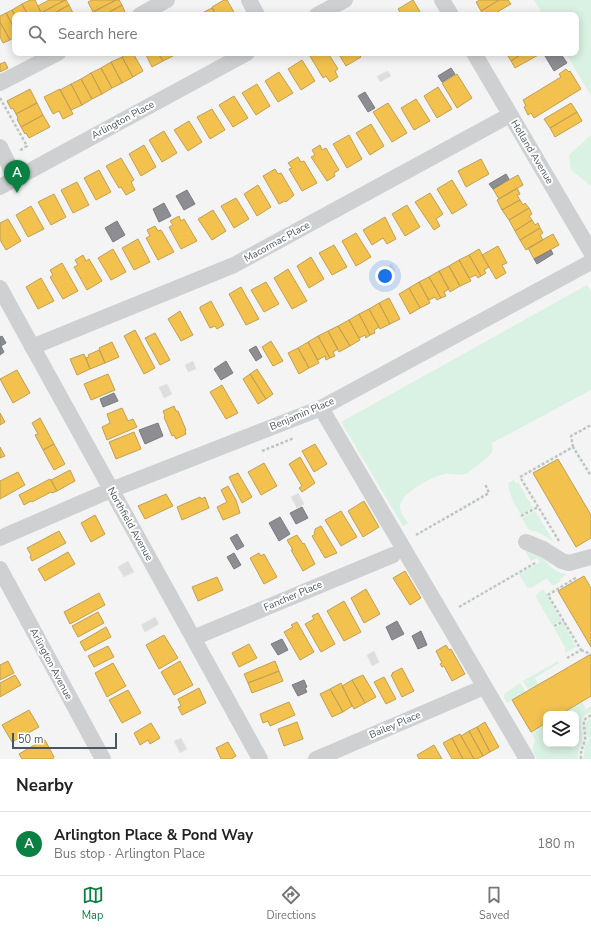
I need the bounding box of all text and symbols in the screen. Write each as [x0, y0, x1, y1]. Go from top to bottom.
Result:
search box [12, 12, 579, 56]
icon: search [26, 23, 48, 45]
text: Search here [58, 24, 138, 44]
street label: Arlington Place [89, 98, 157, 142]
street label: Holland Avenue [507, 117, 557, 187]
pin: A [4, 160, 30, 193]
street label: Macormac Place [242, 218, 312, 266]
your location [375, 266, 395, 286]
street label: Benjamin Place [268, 394, 336, 434]
street label: Northfield Avenue [104, 485, 156, 563]
street label: Fancher Place [262, 577, 324, 615]
street label: Arlington Avenue [26, 626, 76, 702]
street label: Bailey Place [367, 708, 423, 742]
map controls [543, 711, 579, 747]
button: layers [543, 711, 579, 747]
scale bar [12, 731, 117, 750]
text: 50 m [18, 732, 43, 747]
text: Nearby [16, 774, 73, 797]
text: Arlington Place & Pond Way [54, 825, 253, 845]
text: A [24, 835, 34, 853]
text: 180 m [537, 835, 575, 853]
text: Bus stop · Arlington Place [54, 845, 205, 863]
tab: Map [82, 884, 104, 923]
tab: Directions [267, 884, 316, 923]
tab: Saved [479, 884, 509, 923]

